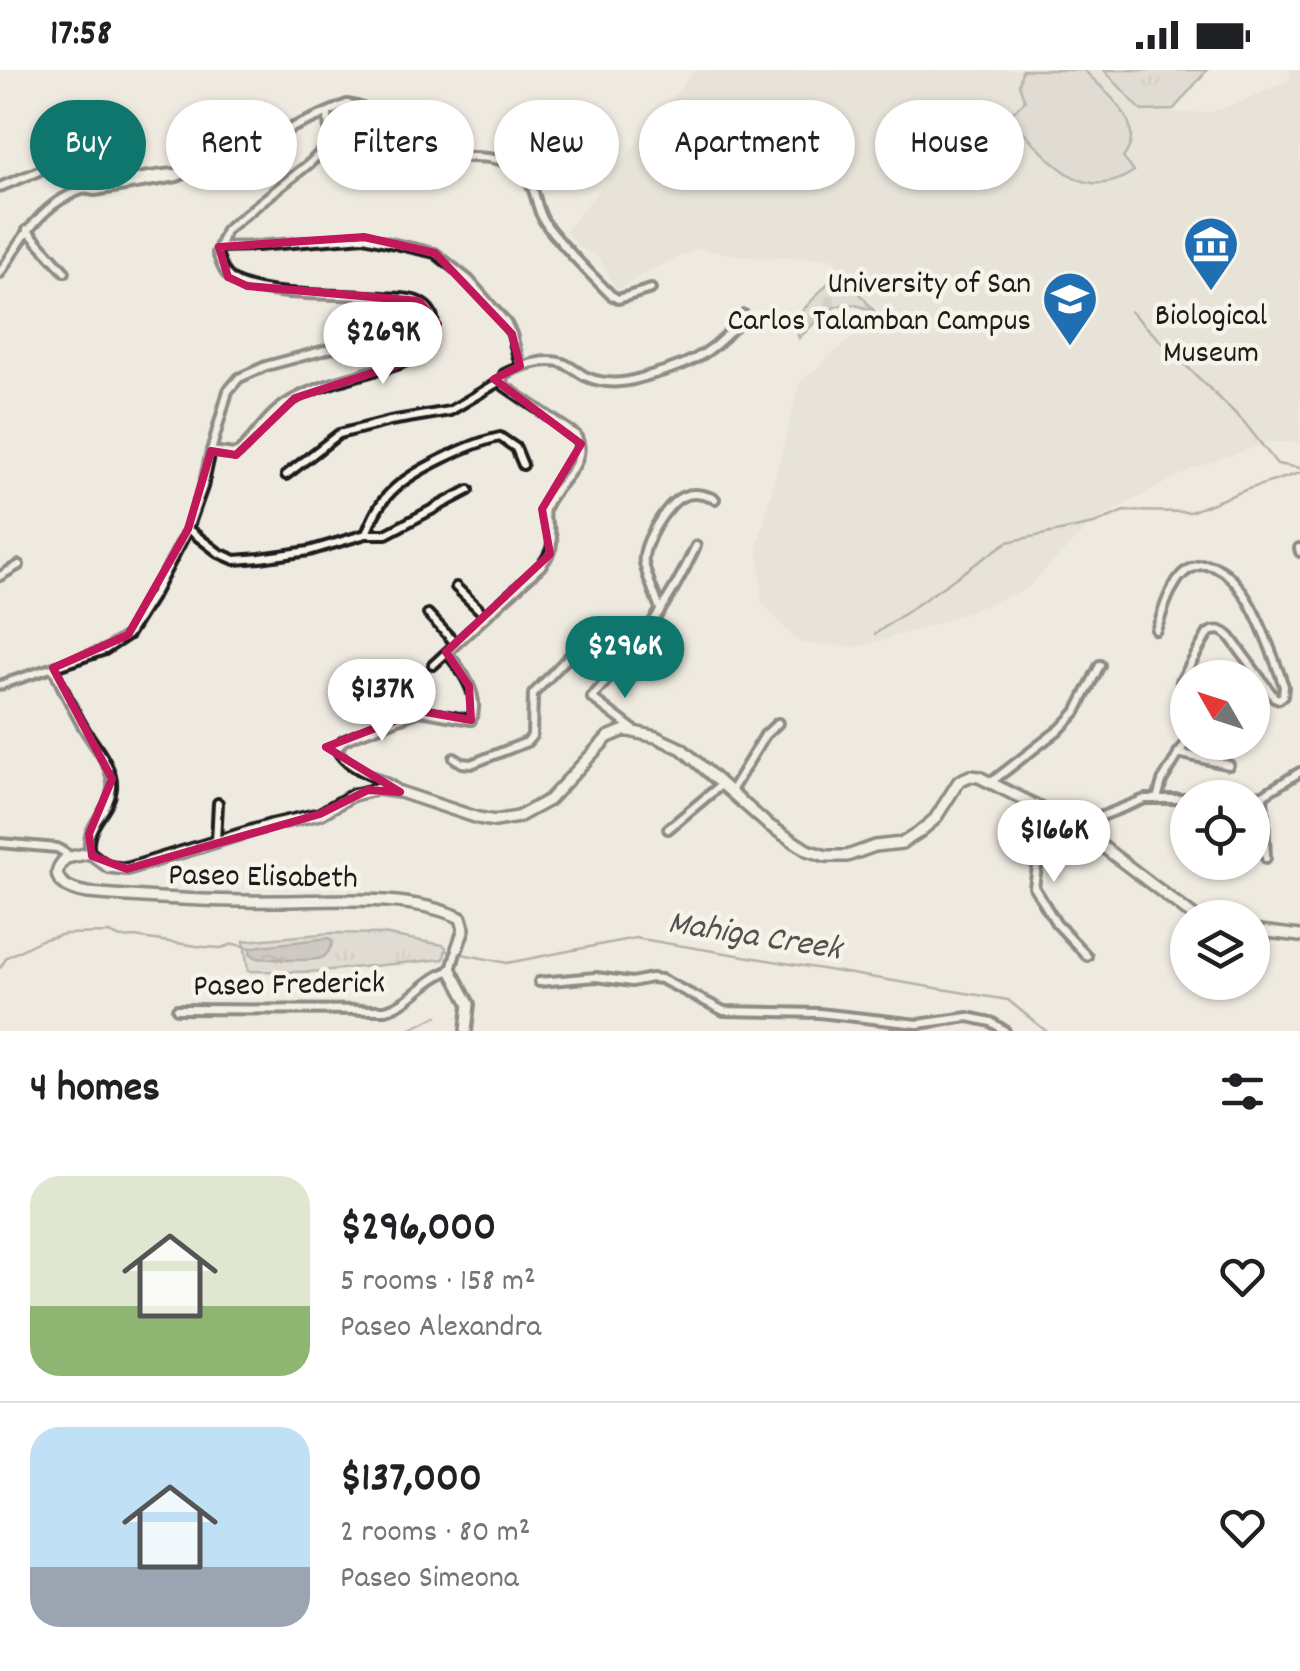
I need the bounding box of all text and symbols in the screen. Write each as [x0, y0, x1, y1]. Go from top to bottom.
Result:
text: 17:58 [50, 8, 112, 63]
chip: Buy [30, 100, 146, 190]
chip: Rent [166, 100, 297, 190]
chip: Filters [317, 100, 474, 190]
chip: New [494, 100, 619, 190]
chip: Apartment [639, 100, 855, 190]
chip: House [875, 100, 1024, 190]
museum icon: Biological Museum [1181, 214, 1241, 293]
place label: University of San Carlos Talamban Campus [727, 263, 1031, 346]
school or university icon: University of San Carlos Talamban Campus [1040, 269, 1100, 348]
place label: Biological Museum [1155, 295, 1268, 378]
pin: $269K [313, 302, 453, 387]
text: $269K [345, 311, 421, 357]
pin: $296K [555, 616, 695, 701]
text: $296K [587, 625, 663, 671]
pin: $137K [312, 659, 452, 744]
north arrow [1170, 660, 1270, 760]
map controls [1170, 660, 1270, 1000]
text: $137K [350, 668, 414, 714]
button: locate [1170, 780, 1270, 880]
pin: $166K [984, 800, 1124, 885]
text: $166K [1019, 809, 1089, 855]
street label: Paseo Elisabeth [168, 854, 358, 904]
water label: Mahiga Creek [664, 900, 848, 977]
button: layers [1170, 900, 1270, 1000]
street label: Paseo Frederick [193, 962, 385, 1012]
text: 4 homes [30, 1061, 160, 1121]
icon: filters [1215, 1064, 1270, 1119]
text: $296,000 [340, 1200, 496, 1260]
icon: home [110, 1216, 230, 1336]
icon: heart [1215, 1249, 1270, 1304]
text: 5 rooms · 158 m² [340, 1260, 536, 1306]
text: Paseo Alexandra [340, 1306, 541, 1352]
text: $137,000 [340, 1451, 482, 1511]
icon: home [110, 1467, 230, 1587]
icon: heart [1215, 1500, 1270, 1555]
text: 2 rooms · 80 m² [340, 1511, 530, 1557]
text: Paseo Simeona [340, 1557, 519, 1603]

